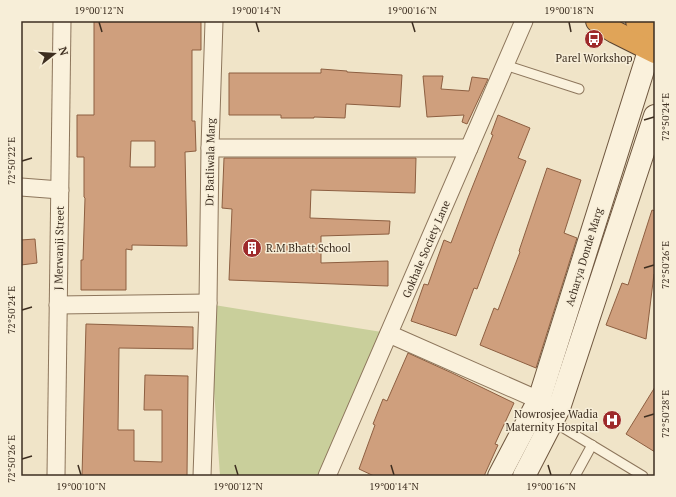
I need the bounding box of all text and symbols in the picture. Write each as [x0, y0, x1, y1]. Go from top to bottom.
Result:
text: 19°00'12"N [74, 4, 124, 17]
text: 19°00'14"N [231, 4, 281, 17]
text: 19°00'16"N [387, 4, 437, 17]
text: 19°00'18"N [544, 4, 594, 17]
bus stop icon: Parel Workshop [583, 28, 605, 50]
north arrow [34, 34, 74, 74]
text: N [56, 45, 72, 58]
place label: Parel Workshop [556, 51, 632, 65]
text: 72°50'24"E [659, 93, 672, 141]
street label: Dr Batliwala Marg [202, 118, 218, 206]
text: 72°50'22"E [5, 137, 18, 185]
street label: Gokhale Society Lane [399, 198, 453, 300]
street label: J Merwanji Street [51, 206, 67, 290]
street label: Acharya Donde Marg [562, 206, 606, 308]
building icon: R.M Bhatt School [241, 237, 263, 259]
place label: R.M Bhatt School [266, 241, 351, 255]
text: 72°50'26"E [659, 241, 672, 289]
text: 72°50'24"E [5, 286, 18, 334]
text: 72°50'28"E [659, 390, 672, 438]
place label: Nowrosjee Wadia Maternity Hospital [506, 407, 598, 434]
hospital icon: Nowrosjee Wadia Maternity Hospital [601, 409, 623, 431]
text: 72°50'26"E [5, 435, 18, 483]
text: 19°00'10"N [56, 480, 106, 493]
text: 19°00'12"N [213, 480, 263, 493]
text: 19°00'14"N [369, 480, 419, 493]
text: 19°00'16"N [526, 480, 576, 493]

